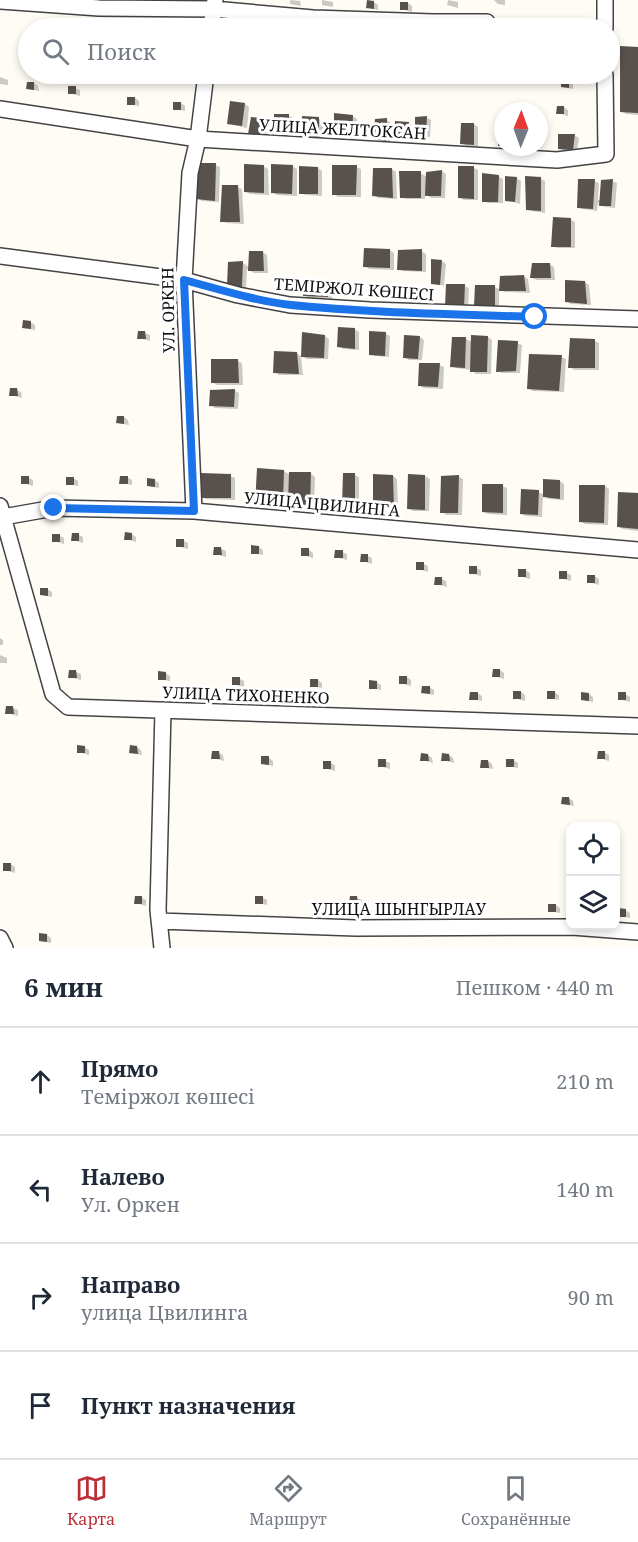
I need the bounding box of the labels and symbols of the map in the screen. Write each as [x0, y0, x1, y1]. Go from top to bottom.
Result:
north arrow [494, 102, 548, 156]
street label: УЛИЦА ЖЕЛТОКСАН [259, 114, 427, 144]
street label: УЛ. ОРКЕН [156, 267, 180, 353]
street label: ТЕМІРЖОЛ КӨШЕСІ [273, 272, 435, 306]
route start [521, 303, 547, 329]
street label: УЛИЦА ЦВИЛИНГА [243, 486, 402, 522]
route end [40, 494, 66, 520]
street label: УЛИЦА ТИХОНЕНКО [162, 681, 330, 709]
street label: УЛИЦА ШЫНГЫРЛАУ [312, 898, 487, 920]

